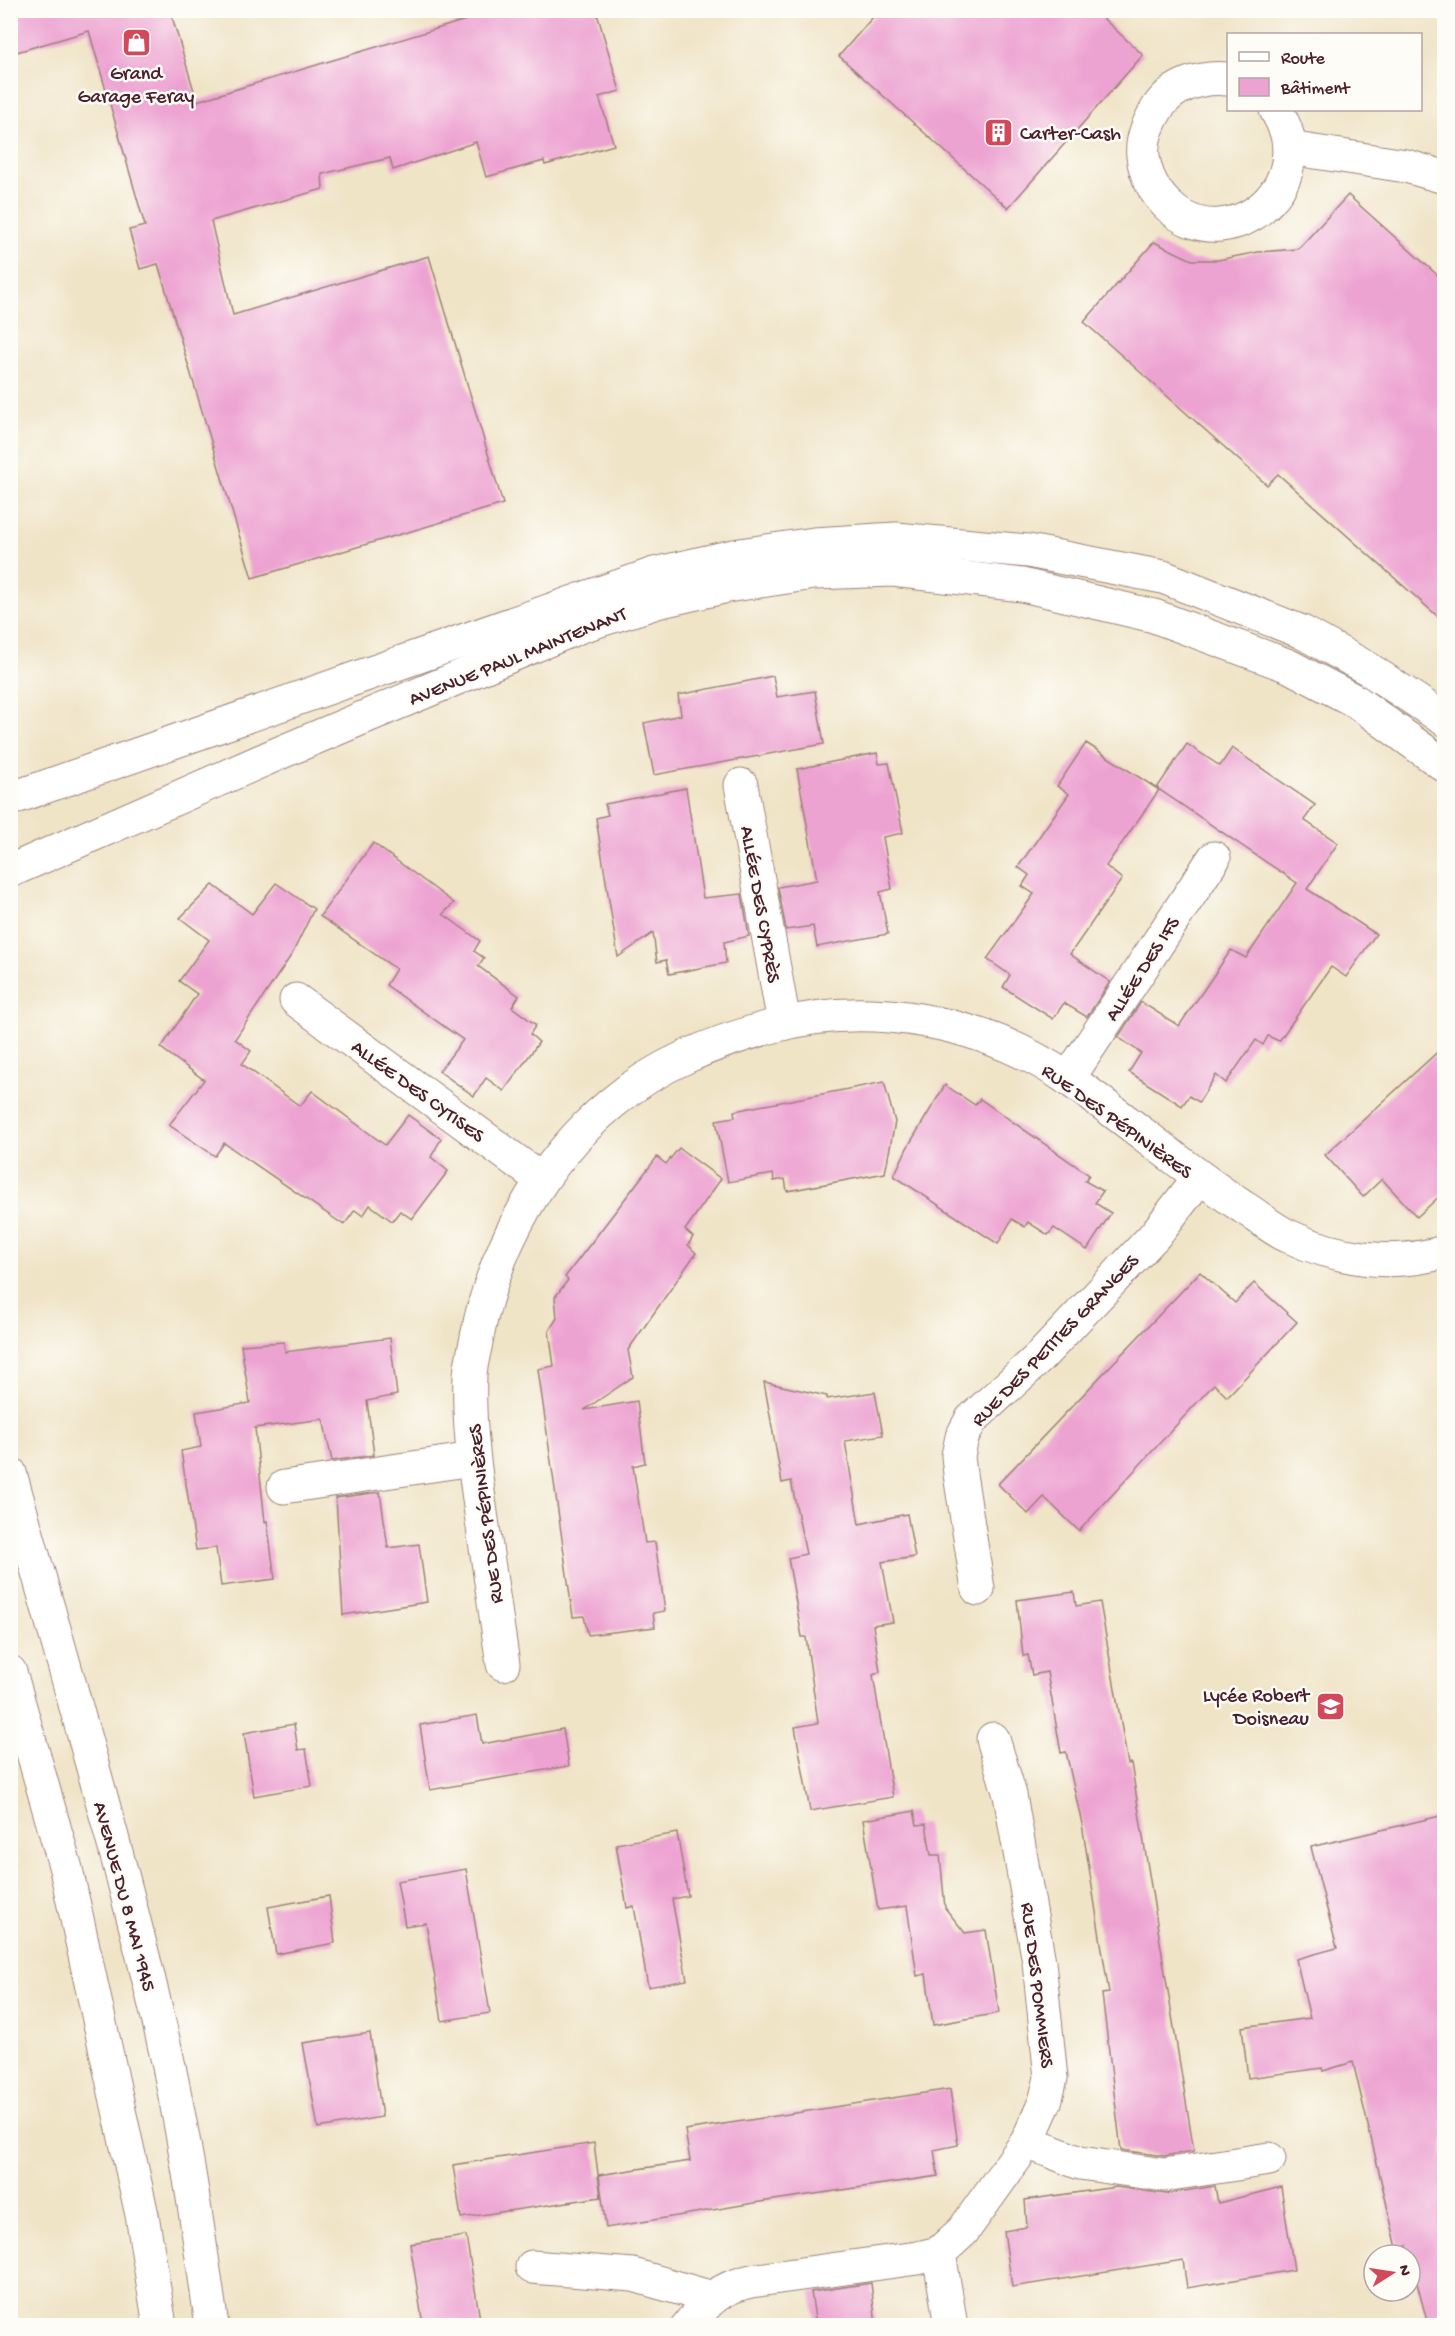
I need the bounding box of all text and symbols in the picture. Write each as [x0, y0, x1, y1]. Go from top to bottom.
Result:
shop icon: Grand Garage Feray [120, 26, 152, 58]
legend [1227, 33, 1422, 111]
text: Route [1281, 49, 1326, 70]
place label: Grand Garage Feray [78, 64, 195, 110]
text: Bâtiment [1280, 79, 1351, 100]
building icon: Carter-Cash [983, 116, 1015, 148]
place label: Carter-Cash [1020, 124, 1121, 147]
street label: AVENUE PAUL MAINTENANT [406, 603, 632, 713]
street label: ALLÉE DES CYPRÈS [733, 824, 785, 986]
street label: ALLÉE DES IFS [1101, 912, 1187, 1026]
street label: ALLÉE DES CYTISES [346, 1036, 489, 1149]
street label: RUE DES PÉPINIÈRES [1036, 1060, 1197, 1186]
street label: RUE DES PETITES GRANGES [968, 1250, 1146, 1433]
street label: RUE DES PÉPINIÈRES [464, 1422, 510, 1605]
place label: Lycée Robert Doisneau [1203, 1686, 1311, 1732]
school or university icon: Lycée Robert Doisneau [1314, 1690, 1346, 1722]
street label: AVENUE DU 8 MAI 1945 [86, 1800, 159, 1994]
street label: RUE DES POMMIERS [1014, 1901, 1057, 2070]
north arrow [1362, 2243, 1422, 2303]
text: N [1393, 2264, 1414, 2278]

